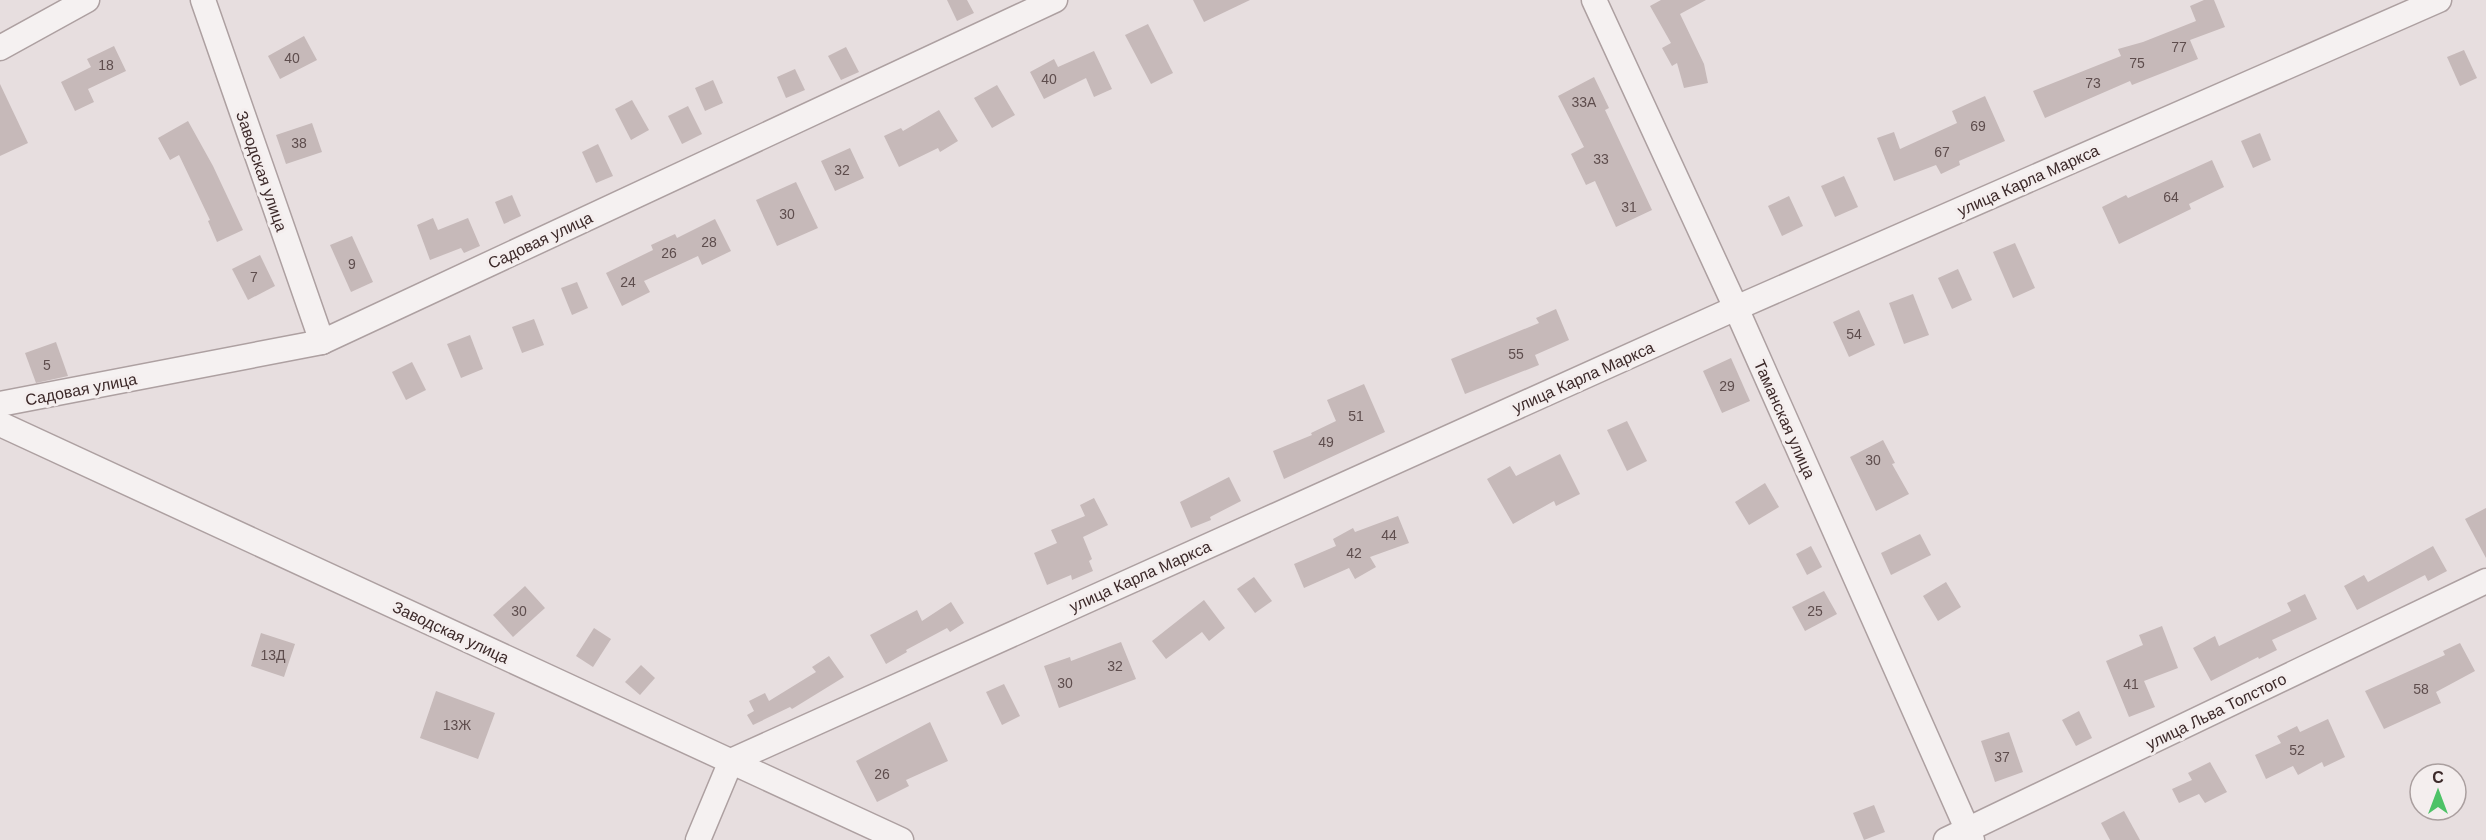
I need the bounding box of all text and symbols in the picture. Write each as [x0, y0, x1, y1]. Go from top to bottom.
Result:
house number: 77 [2171, 39, 2187, 55]
house number: 40 [284, 50, 300, 66]
house number: 75 [2129, 55, 2145, 71]
house number: 18 [98, 57, 114, 73]
house number: 40 [1041, 71, 1057, 87]
house number: 73 [2085, 75, 2101, 91]
house number: 33А [1572, 94, 1597, 110]
street label: Заводская улица [233, 109, 290, 234]
house number: 69 [1970, 118, 1986, 134]
house number: 38 [291, 135, 307, 151]
street label: улица Карла Маркса [1955, 142, 2102, 219]
house number: 67 [1934, 144, 1950, 160]
house number: 33 [1593, 151, 1609, 167]
house number: 32 [834, 162, 850, 178]
house number: 64 [2163, 189, 2179, 205]
house number: 31 [1621, 199, 1637, 215]
house number: 30 [779, 206, 795, 222]
street label: Садовая улица [485, 209, 595, 272]
house number: 28 [701, 234, 717, 250]
house number: 26 [661, 245, 677, 261]
house number: 9 [348, 256, 356, 272]
house number: 7 [250, 269, 258, 285]
house number: 24 [620, 274, 636, 290]
house number: 54 [1846, 326, 1862, 342]
street label: улица Карла Маркса [1510, 339, 1657, 416]
house number: 55 [1508, 346, 1524, 362]
house number: 5 [43, 357, 51, 373]
street label: Таманская улица [1751, 357, 1818, 481]
street label: Садовая улица [24, 370, 138, 409]
house number: 29 [1719, 378, 1735, 394]
house number: 51 [1348, 408, 1364, 424]
house number: 49 [1318, 434, 1334, 450]
house number: 30 [1865, 452, 1881, 468]
house number: 44 [1381, 527, 1397, 543]
street label: улица Карла Маркса [1067, 538, 1214, 615]
house number: 42 [1346, 545, 1362, 561]
street label: Заводская улица [390, 598, 512, 667]
house number: 30 [511, 603, 527, 619]
house number: 25 [1807, 603, 1823, 619]
house number: 13Д [260, 647, 286, 663]
house number: 32 [1107, 658, 1123, 674]
street label: улица Льва Толстого [2143, 670, 2289, 753]
house number: 30 [1057, 675, 1073, 691]
house number: 41 [2123, 676, 2139, 692]
house number: 58 [2413, 681, 2429, 697]
house number: 13Ж [443, 717, 471, 733]
house number: 52 [2289, 742, 2305, 758]
house number: 37 [1994, 749, 2010, 765]
north arrow [2408, 762, 2468, 822]
house number: 26 [874, 766, 890, 782]
text: С [2432, 769, 2444, 786]

